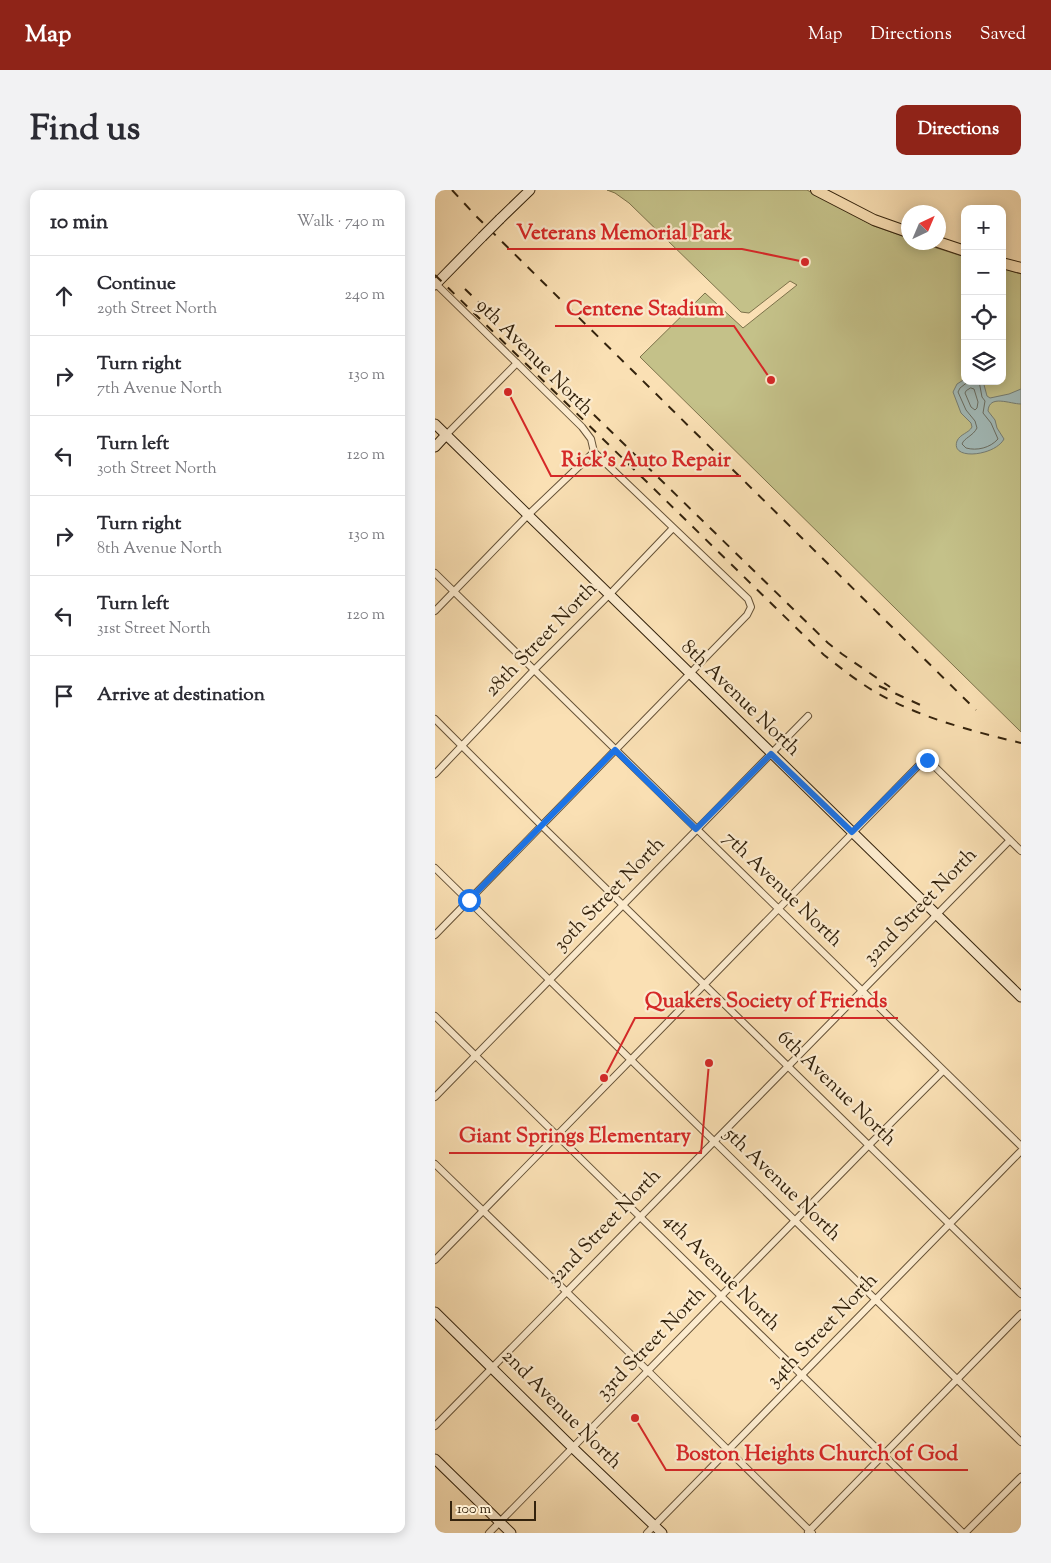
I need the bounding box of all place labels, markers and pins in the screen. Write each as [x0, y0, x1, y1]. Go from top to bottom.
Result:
callout: Veterans Memorial Park [507, 213, 742, 249]
callout: Centene Stadium [555, 290, 734, 326]
callout: Rick's Auto Repair [551, 440, 741, 476]
callout: Quakers Society of Friends [635, 982, 898, 1018]
callout: Giant Springs Elementary [449, 1117, 701, 1153]
callout: Boston Heights Church of God [666, 1434, 968, 1470]

